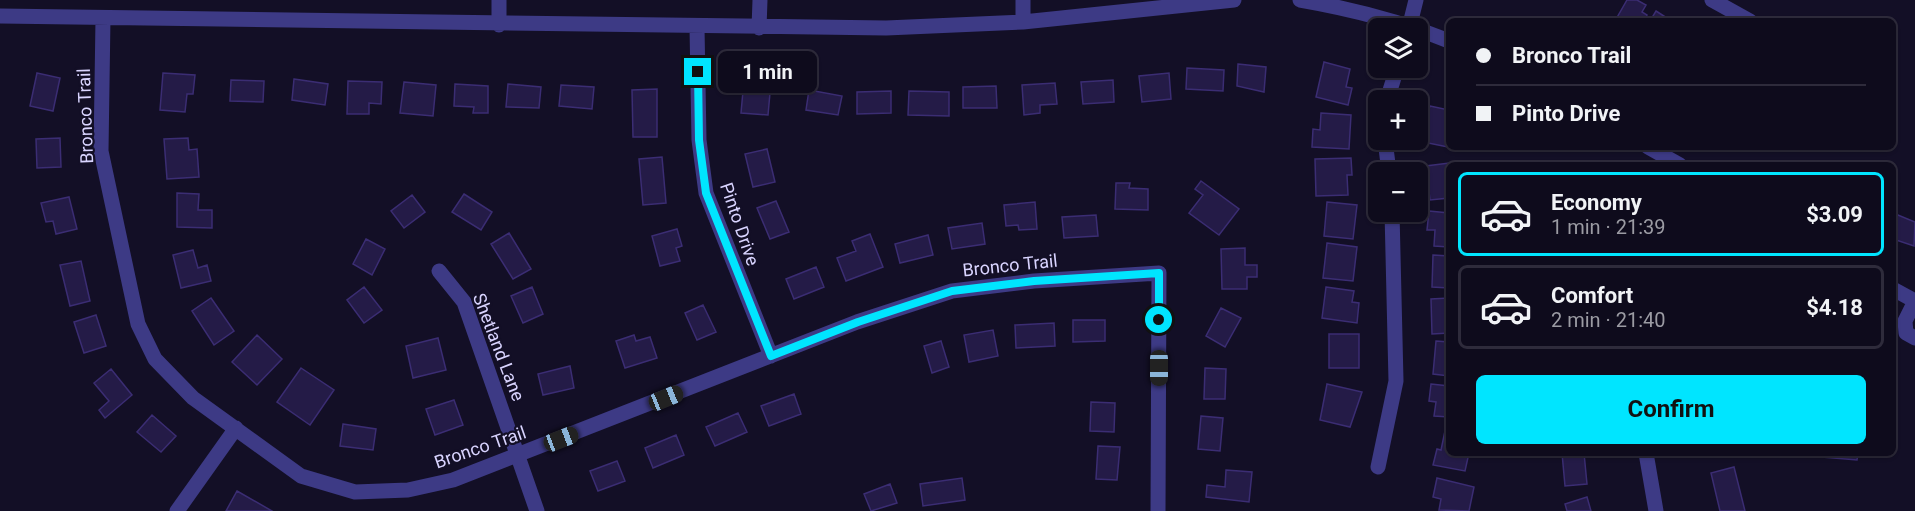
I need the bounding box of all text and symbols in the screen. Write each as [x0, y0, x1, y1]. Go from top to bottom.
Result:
map controls [1368, 18, 1428, 222]
button: layers [1368, 18, 1428, 78]
text: Bronco Trail [1512, 43, 1631, 68]
callout: 1 min [719, 51, 818, 93]
route end [684, 58, 711, 85]
text: 1 min [742, 60, 793, 84]
street label: Bronco Trail [73, 68, 97, 164]
button: + [1368, 90, 1428, 150]
text: Pinto Drive [1512, 101, 1620, 126]
button: − [1368, 162, 1428, 222]
street label: Pinto Drive [716, 180, 764, 268]
icon: car [1479, 187, 1533, 241]
text: Economy [1551, 190, 1642, 215]
text: $3.09 [1806, 202, 1863, 227]
text: 1 min · 21:39 [1551, 215, 1666, 239]
street label: Bronco Trail [961, 250, 1059, 280]
icon: car [1479, 280, 1533, 334]
text: Comfort [1551, 283, 1633, 308]
street label: Shetland Lane [469, 290, 529, 404]
text: $4.18 [1806, 295, 1863, 320]
route start [1145, 306, 1172, 333]
text: 2 min · 21:40 [1551, 308, 1666, 332]
car [1150, 350, 1168, 386]
button: Confirm [1476, 375, 1866, 444]
car [646, 383, 686, 413]
street label: Bronco Trail [431, 422, 529, 472]
car [541, 424, 581, 454]

